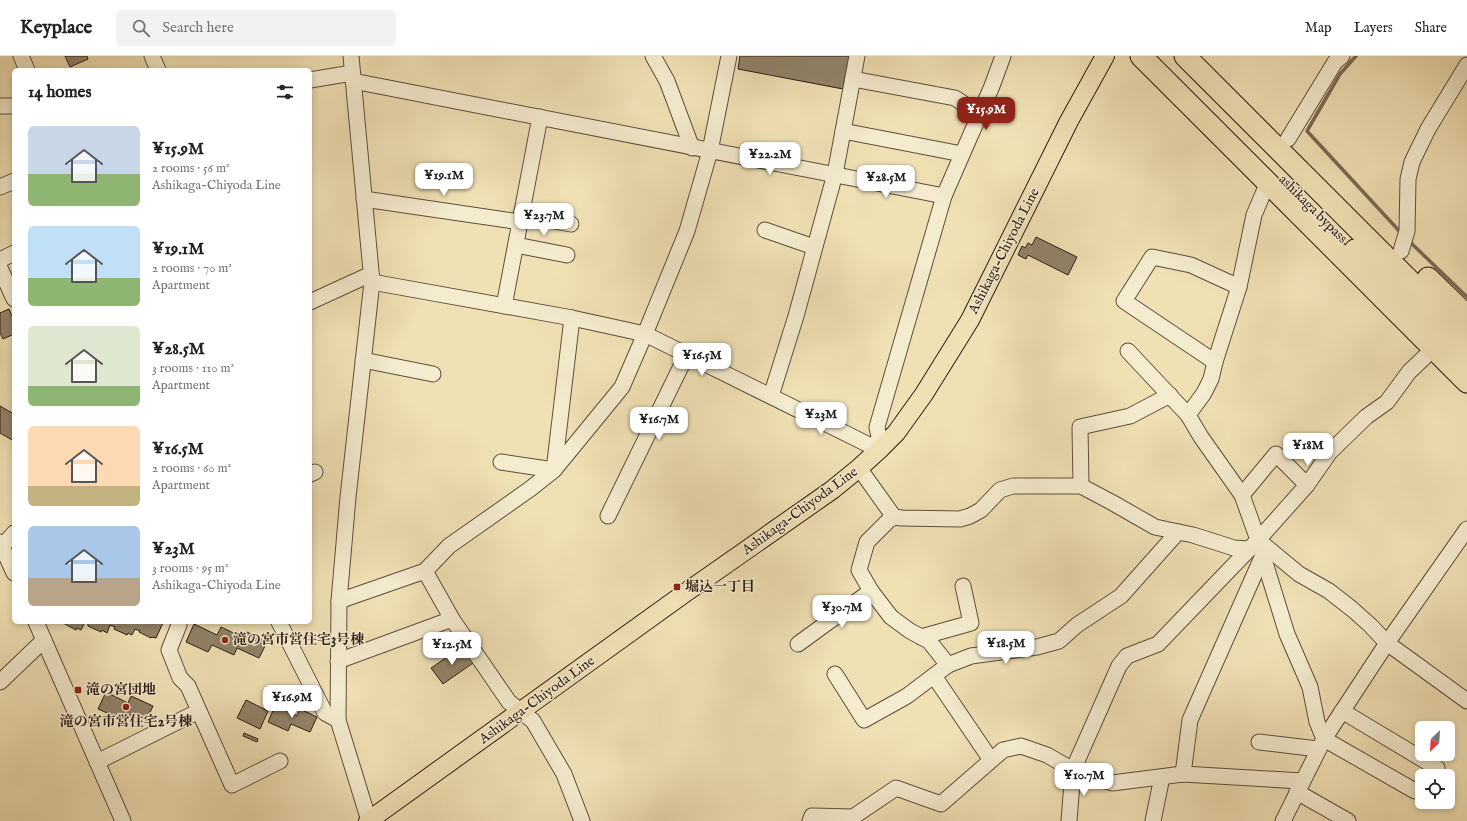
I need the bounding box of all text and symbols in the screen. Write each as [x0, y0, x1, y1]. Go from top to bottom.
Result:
search box [116, 10, 396, 46]
text: Keyplace [20, 16, 92, 40]
icon: search [130, 17, 152, 39]
text: Search here [162, 18, 234, 37]
text: Map [1305, 19, 1332, 37]
text: Layers [1354, 19, 1393, 37]
text: Share [1415, 19, 1447, 37]
icon: filters [274, 81, 296, 103]
text: 14 homes [28, 82, 91, 103]
pin: ¥15.9M [953, 97, 1019, 131]
text: ¥15.9M [966, 101, 1006, 118]
text: ¥15.9M [152, 139, 204, 160]
icon: home [60, 142, 108, 190]
pin: ¥22.2M [737, 142, 803, 176]
text: ¥22.2M [749, 146, 791, 163]
text: 2 rooms · 56 m² [152, 160, 230, 177]
pin: ¥19.1M [411, 163, 477, 197]
pin: ¥28.5M [853, 165, 919, 199]
text: ¥19.1M [424, 167, 464, 184]
text: ¥28.5M [866, 169, 906, 186]
street label: ashikaga bypass [1275, 171, 1351, 247]
text: Ashikaga-Chiyoda Line [152, 177, 281, 194]
street label: Ashikaga-Chiyoda Line [964, 185, 1044, 318]
pin: ¥23.7M [511, 203, 577, 237]
text: ¥23.7M [524, 207, 564, 224]
text: ¥19.1M [152, 239, 204, 260]
icon: home [60, 242, 108, 290]
text: 2 rooms · 70 m² [152, 260, 232, 277]
text: Apartment [152, 277, 210, 294]
text: ¥28.5M [152, 339, 205, 360]
icon: home [60, 342, 108, 390]
pin: ¥16.5M [669, 343, 735, 377]
text: ¥16.5M [682, 347, 722, 364]
text: 3 rooms · 110 m² [152, 360, 234, 377]
text: Apartment [152, 377, 210, 394]
pin: ¥23M [797, 402, 845, 436]
text: ¥23M [805, 406, 837, 423]
pin: ¥16.7M [626, 407, 692, 441]
text: ¥16.7M [639, 411, 679, 428]
pin: ¥18M [1284, 433, 1332, 467]
text: ¥18M [1292, 437, 1324, 454]
text: ¥16.5M [152, 439, 204, 460]
icon: home [60, 442, 108, 490]
text: 2 rooms · 60 m² [152, 460, 231, 477]
street label: Ashikaga-Chiyoda Line [738, 463, 862, 560]
text: Apartment [152, 477, 210, 494]
text: ¥23M [152, 539, 195, 560]
icon: home [60, 542, 108, 590]
text: 3 rooms · 95 m² [152, 560, 229, 577]
text: Ashikaga-Chiyoda Line [152, 577, 281, 594]
place label: 堀込一丁目 [685, 578, 755, 596]
marker: 堀込一丁目 [672, 582, 682, 592]
pin: ¥30.7M [809, 595, 875, 629]
text: ¥30.7M [821, 599, 863, 616]
place label: 滝の宮市営住宅3号棟 [233, 631, 364, 649]
pin: ¥18.5M [973, 631, 1039, 665]
pin: ¥12.5M [419, 632, 485, 666]
marker: 滝の宮市営住宅3号棟 [220, 635, 230, 645]
text: ¥18.5M [986, 635, 1026, 652]
text: ¥12.5M [432, 636, 472, 653]
street label: Ashikaga-Chiyoda Line [475, 652, 599, 749]
place label: 滝の宮団地 [86, 681, 156, 699]
marker: 滝の宮団地 [73, 685, 83, 695]
pin: ¥16.9M [259, 685, 325, 719]
text: ¥16.9M [272, 689, 312, 706]
marker: 滝の宮市営住宅2号棟 [121, 702, 131, 712]
place label: 滝の宮市営住宅2号棟 [60, 713, 192, 731]
north arrow [1415, 721, 1455, 761]
map controls [1415, 721, 1455, 809]
pin: ¥10.7M [1051, 763, 1117, 797]
text: ¥10.7M [1063, 767, 1105, 784]
button: locate [1415, 769, 1455, 809]

